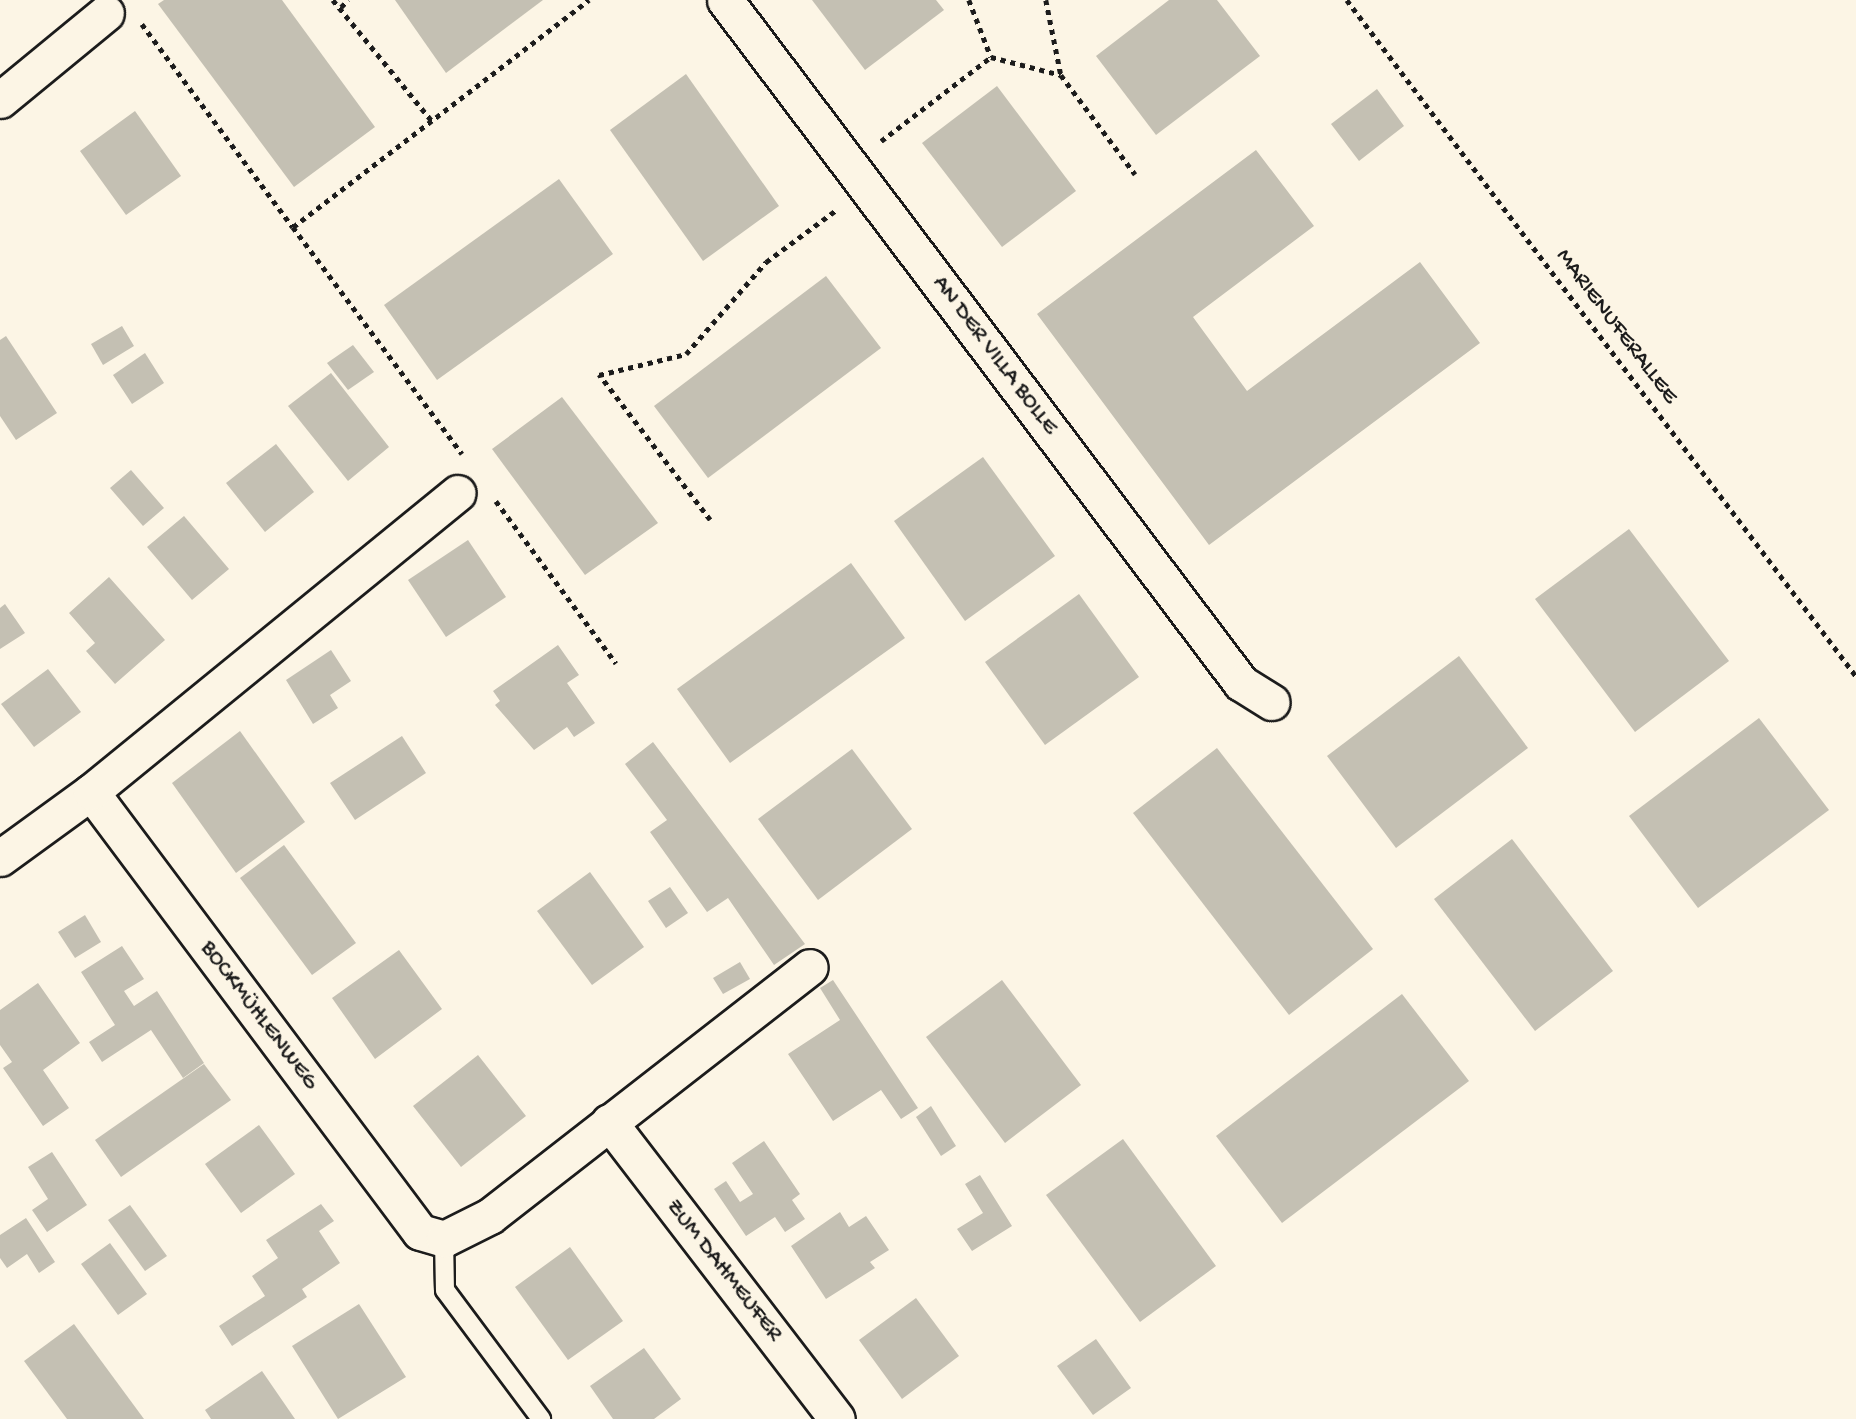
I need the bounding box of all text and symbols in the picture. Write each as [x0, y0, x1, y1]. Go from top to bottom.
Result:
street label: MARIENUFERALLEE [1549, 244, 1683, 410]
street label: AN DER VILLA BOLLE [925, 271, 1063, 441]
street label: BOCKMÜHLENWEG [193, 936, 323, 1096]
street label: ZUM DAHMEUFER [659, 1194, 787, 1348]

